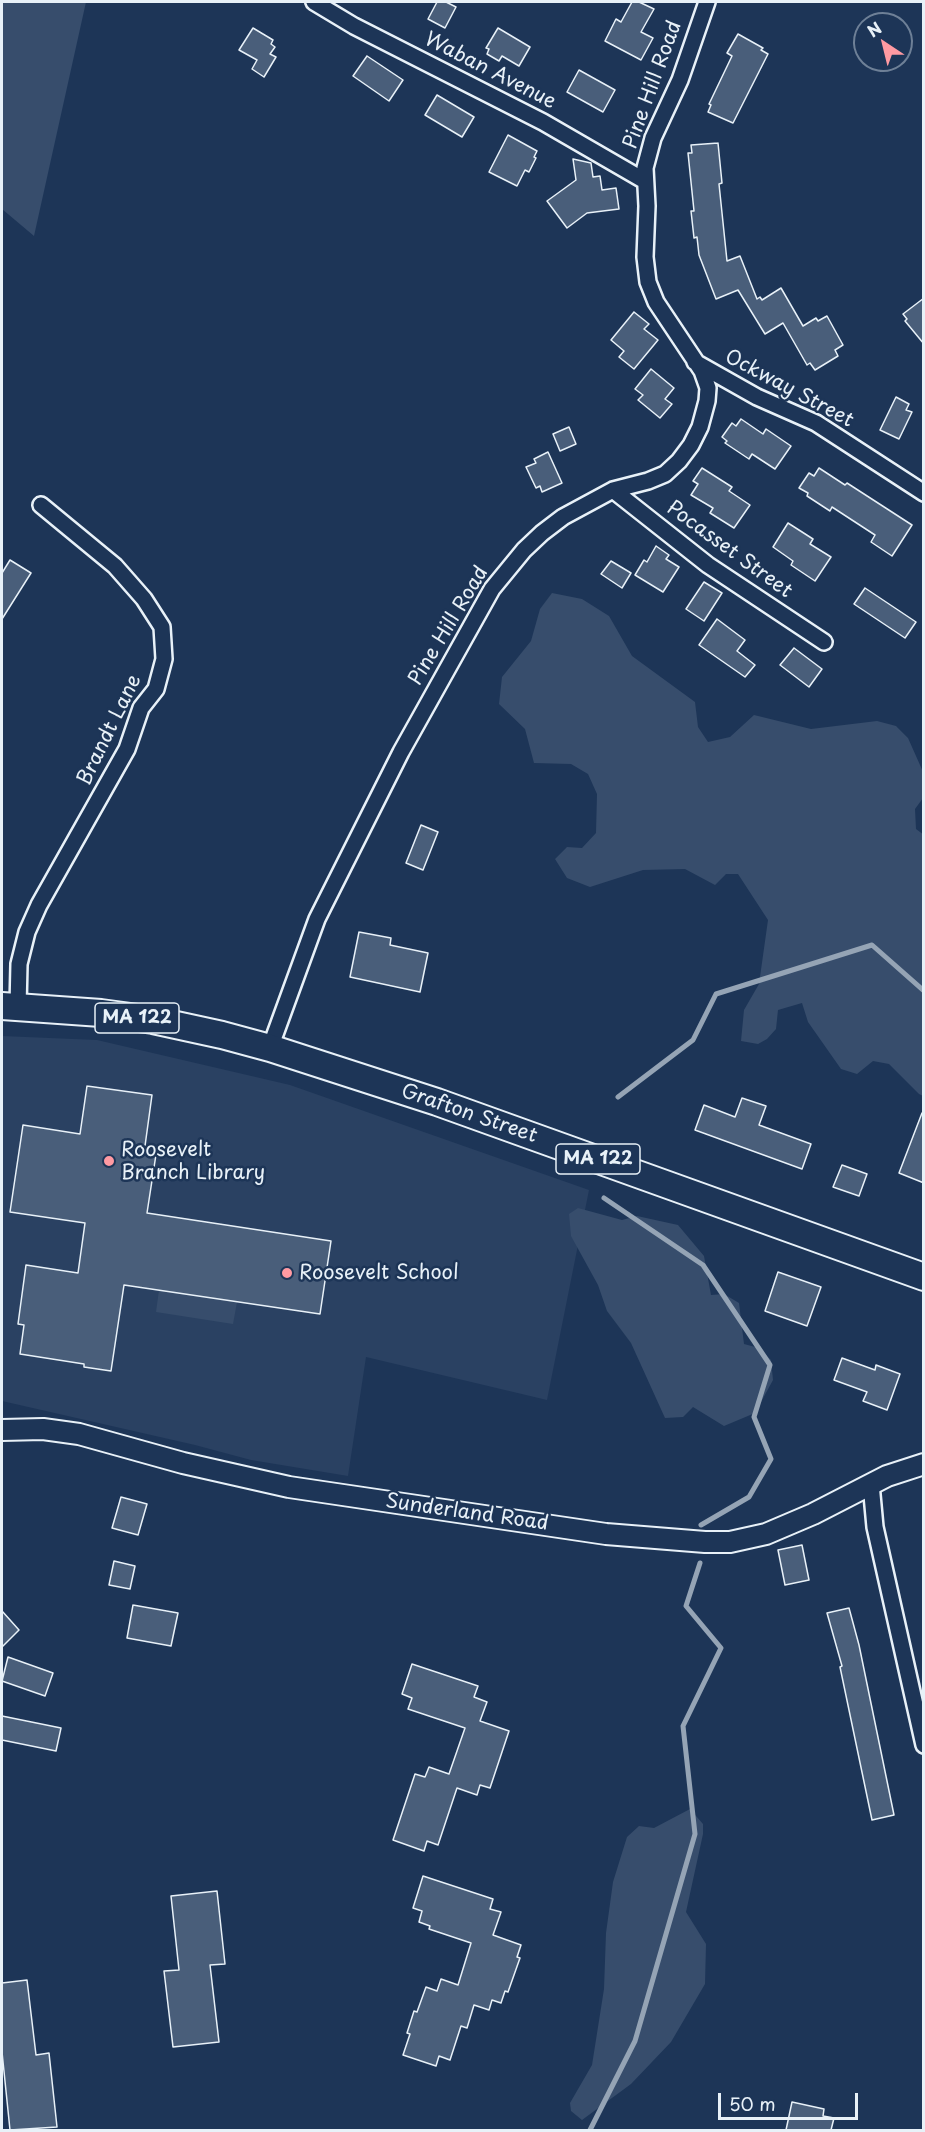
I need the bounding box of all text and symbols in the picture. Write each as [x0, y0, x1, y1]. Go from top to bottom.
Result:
north arrow [853, 12, 913, 72]
text: N [862, 15, 886, 42]
street label: Pine Hill Road [619, 18, 687, 152]
street label: Waban Avenue [420, 28, 560, 114]
street label: Ockway Street [721, 345, 857, 433]
street label: Pocasset Street [661, 496, 797, 604]
street label: Pine Hill Road [404, 562, 494, 690]
street label: Brandt Lane [73, 671, 147, 789]
road number: MA 122 [95, 1003, 179, 1033]
street label: Grafton Street [398, 1080, 540, 1148]
place label: Roosevelt Branch Library [121, 1138, 265, 1185]
road number: MA 122 [556, 1144, 640, 1174]
marker: Roosevelt Branch Library [102, 1154, 116, 1168]
place label: Roosevelt School [299, 1261, 459, 1285]
marker: Roosevelt School [280, 1266, 294, 1280]
street label: Sunderland Road [384, 1490, 550, 1536]
scale bar [721, 2081, 860, 2119]
text: 50 m [729, 2090, 776, 2117]

